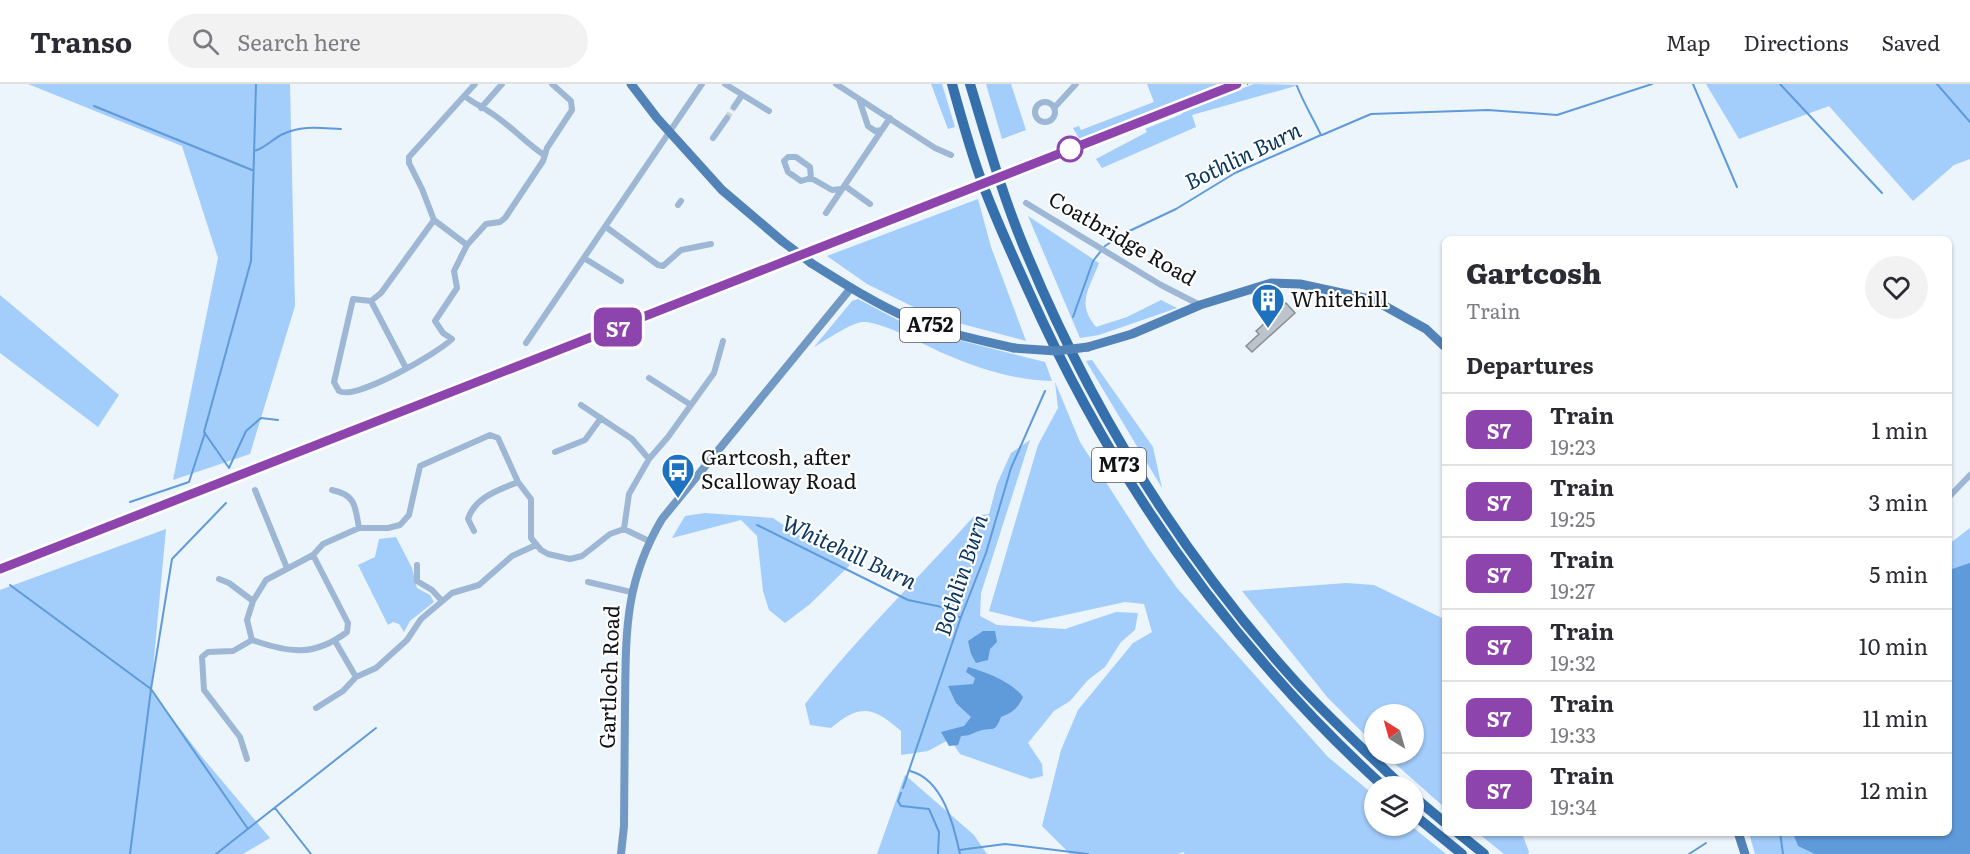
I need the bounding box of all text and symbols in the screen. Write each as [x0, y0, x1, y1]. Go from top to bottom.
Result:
search box [168, 14, 588, 68]
text: Transo [30, 20, 132, 62]
icon: search [189, 25, 222, 58]
text: Search here [237, 25, 361, 58]
text: Map [1666, 26, 1711, 57]
text: Directions [1744, 26, 1849, 57]
text: Saved [1882, 26, 1940, 57]
water label: Bothlin Burn [1178, 112, 1306, 197]
unlabelled marker [1057, 136, 1083, 162]
street label: Coatbridge Road [1044, 182, 1203, 292]
text: Gartcosh [1466, 251, 1602, 293]
button: heart [1865, 256, 1928, 319]
building icon: Whitehill [1250, 282, 1286, 329]
place label: Whitehill [1291, 282, 1388, 313]
text: Train [1466, 295, 1520, 325]
line badge: S7 [591, 308, 645, 346]
road number: A752 [900, 308, 960, 342]
text: S7 [606, 312, 630, 343]
text: Departures [1466, 348, 1593, 381]
text: Train [1550, 398, 1614, 431]
text: 1 min [1871, 413, 1928, 446]
text: S7 [1487, 414, 1511, 445]
text: 19:23 [1550, 431, 1596, 461]
place label: Gartcosh, after Scalloway Road [701, 440, 857, 495]
road number: M73 [1092, 448, 1146, 482]
bus stop icon: Gartcosh, after Scalloway Road [660, 452, 696, 499]
text: Train [1550, 470, 1614, 503]
text: 3 min [1868, 485, 1928, 518]
text: S7 [1487, 486, 1511, 517]
text: 19:25 [1550, 503, 1595, 533]
water label: Whitehill Burn [777, 505, 923, 596]
water label: Bothlin Burn [924, 509, 995, 640]
text: Train [1550, 542, 1614, 575]
text: 5 min [1869, 557, 1928, 590]
text: S7 [1487, 558, 1511, 589]
text: 19:27 [1550, 575, 1595, 605]
street label: Gartloch Road [590, 604, 626, 749]
text: Train [1550, 614, 1614, 647]
text: 10 min [1859, 629, 1928, 662]
text: S7 [1487, 630, 1511, 661]
text: 19:32 [1550, 647, 1595, 677]
text: Train [1550, 686, 1614, 719]
text: 11 min [1862, 701, 1928, 734]
text: S7 [1487, 702, 1511, 733]
north arrow [1364, 704, 1424, 764]
map controls [1364, 704, 1424, 836]
text: 19:33 [1550, 719, 1596, 749]
text: Train [1550, 758, 1614, 791]
text: 12 min [1860, 773, 1928, 806]
text: S7 [1487, 774, 1511, 805]
button: layers [1364, 776, 1424, 836]
text: 19:34 [1550, 791, 1597, 821]

